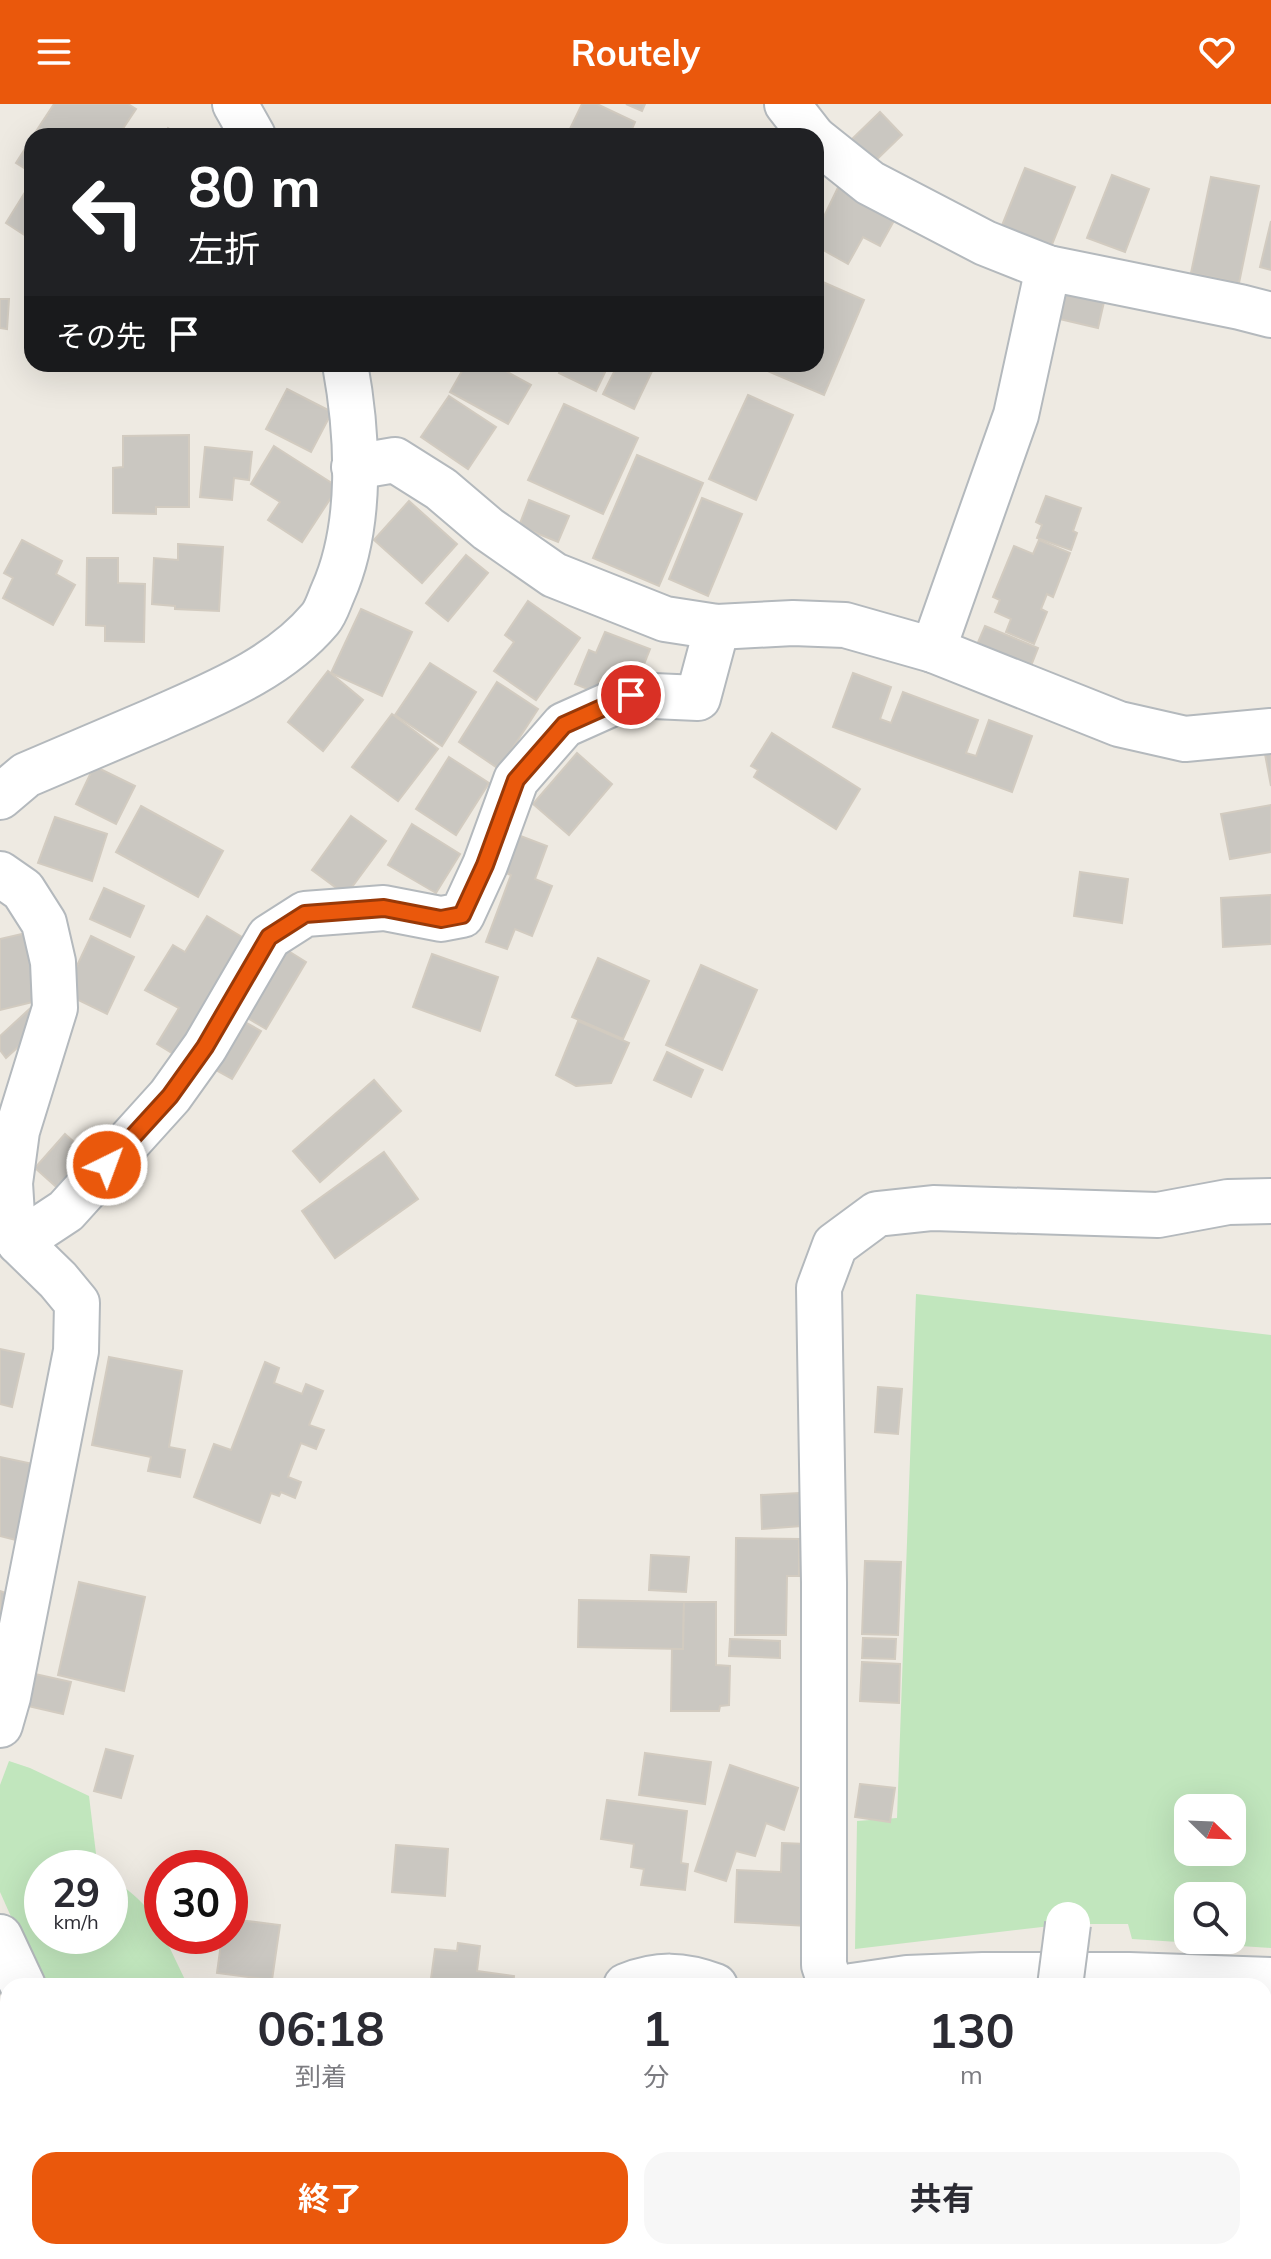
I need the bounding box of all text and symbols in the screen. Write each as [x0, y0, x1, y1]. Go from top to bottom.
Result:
icon: menu [32, 30, 76, 74]
text: Routely [571, 30, 700, 75]
icon: heart [1195, 30, 1239, 74]
text: 80 m [188, 151, 321, 221]
icon: left [56, 160, 160, 264]
text: 左折 [188, 226, 260, 271]
icon: arrive [162, 312, 206, 356]
text: その先 [56, 317, 146, 355]
pin [597, 661, 665, 729]
icon: arrive [609, 673, 653, 717]
position arrow [65, 1123, 149, 1207]
north arrow [1174, 1794, 1246, 1866]
map controls [1174, 1794, 1246, 1954]
speed limit sign: 30 [144, 1850, 248, 1954]
text: 29 [52, 1867, 100, 1917]
button: search [1174, 1882, 1246, 1954]
text: km/h [53, 1909, 99, 1934]
text: 06:18 [257, 1998, 385, 2058]
text: 1 [642, 1998, 671, 2058]
text: 130 [928, 2000, 1015, 2060]
text: m [960, 2058, 983, 2091]
text: 到着 [295, 2060, 347, 2093]
text: 分 [643, 2060, 669, 2093]
button: 終了 [32, 2152, 628, 2244]
button: 共有 [644, 2152, 1240, 2244]

